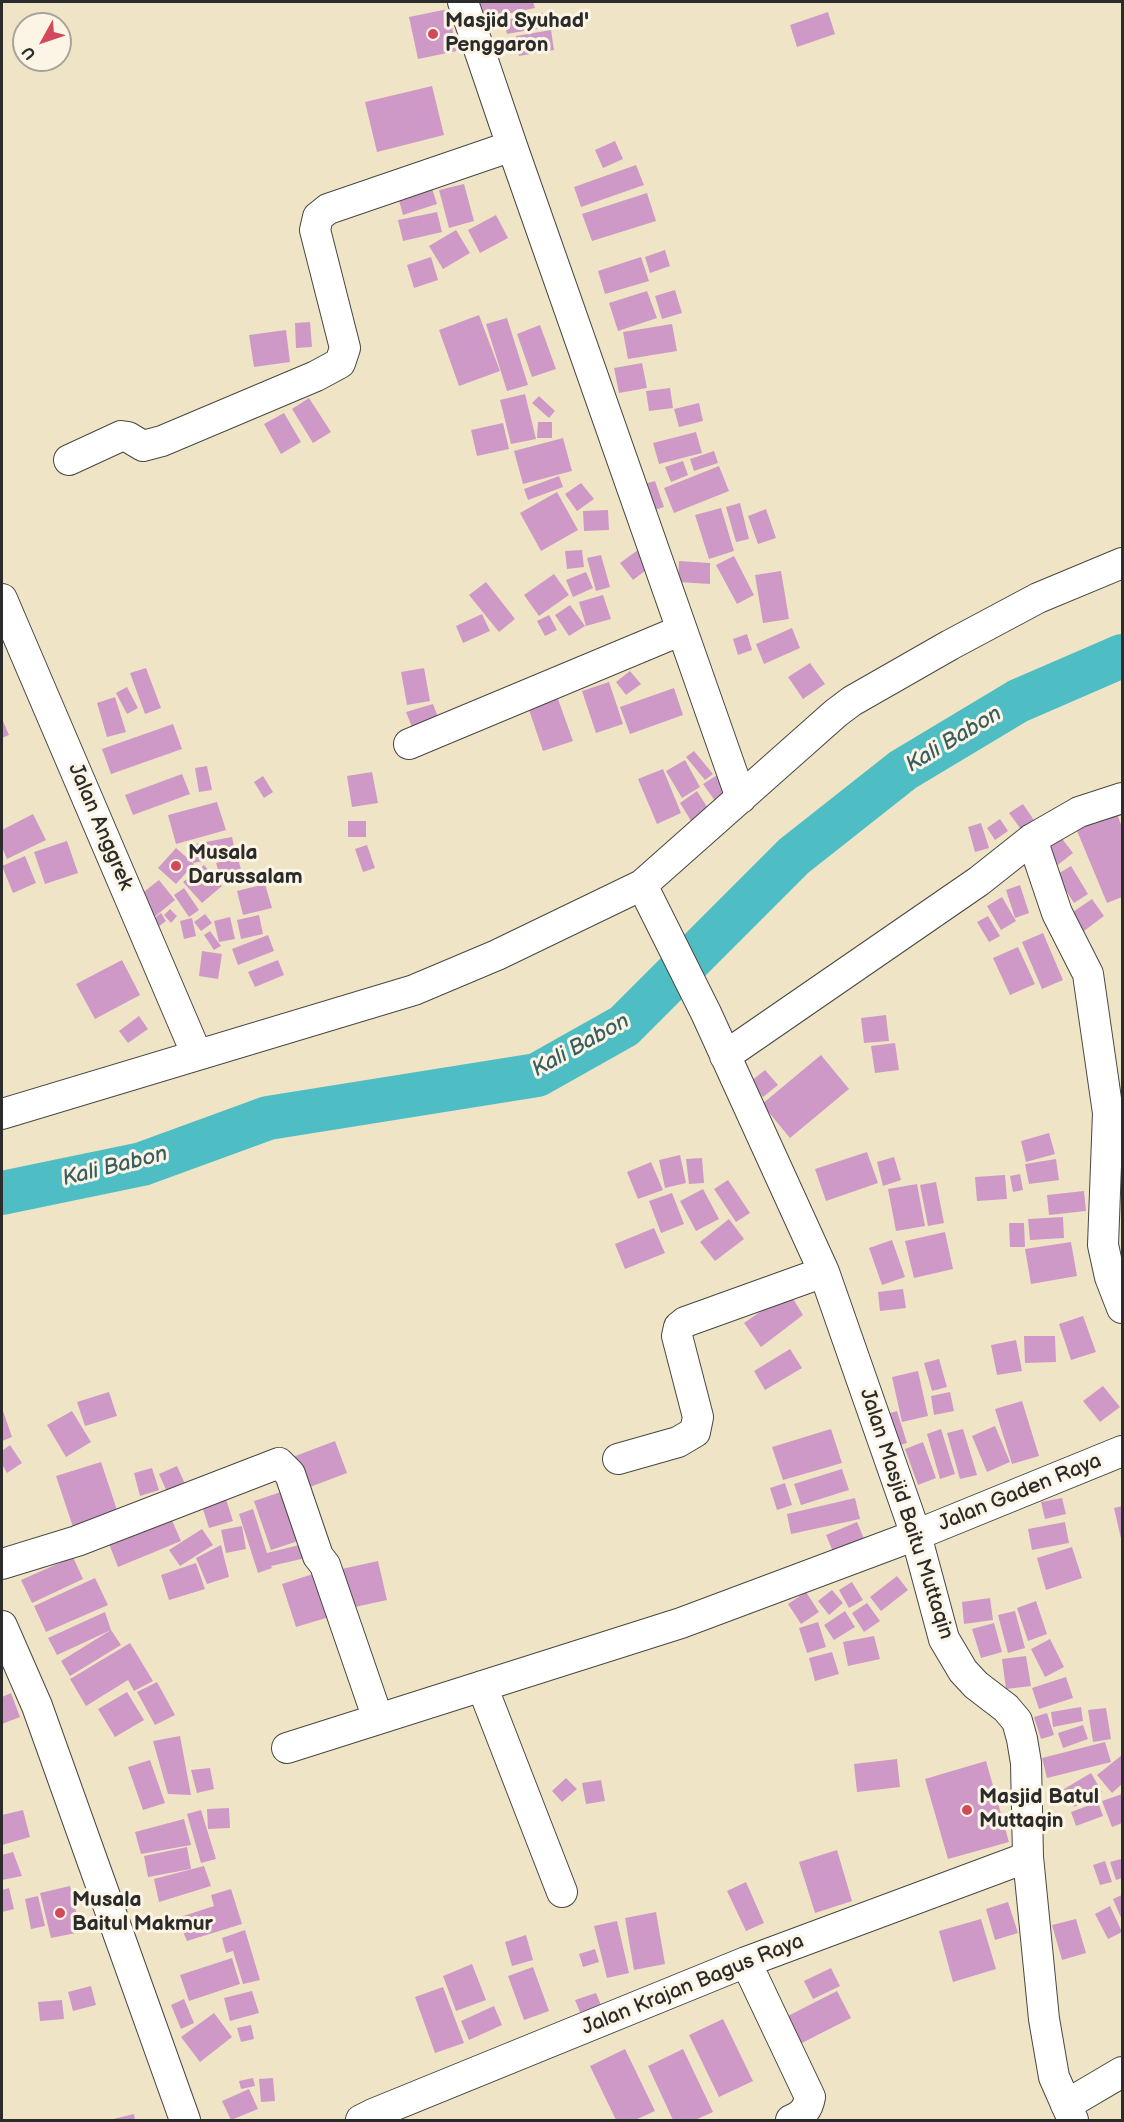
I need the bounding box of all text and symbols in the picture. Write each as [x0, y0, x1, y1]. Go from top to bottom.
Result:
place label: Masjid Syuhad' Penggaron [445, 9, 589, 59]
north arrow [12, 12, 72, 72]
marker: Masjid Syuhad' Penggaron [426, 27, 440, 41]
text: U [18, 42, 40, 63]
water label: Kali Babon [901, 701, 1007, 779]
street label: Jalan Anggrek [62, 760, 138, 894]
place label: Musala Darussalam [188, 841, 303, 891]
marker: Musala Darussalam [169, 859, 183, 873]
water label: Kali Babon [528, 1008, 634, 1084]
water label: Kali Babon [60, 1141, 170, 1193]
street label: Jalan Masjid Baitu Muttaqin [853, 1385, 959, 1643]
street label: Jalan Gaden Raya [935, 1449, 1105, 1537]
place label: Masjid Batul Muttaqin [979, 1785, 1099, 1835]
marker: Masjid Batul Muttaqin [960, 1803, 974, 1817]
place label: Musala Baitul Makmur [72, 1888, 213, 1938]
marker: Musala Baitul Makmur [53, 1906, 67, 1920]
street label: Jalan Krajan Bagus Raya [578, 1929, 808, 2041]

